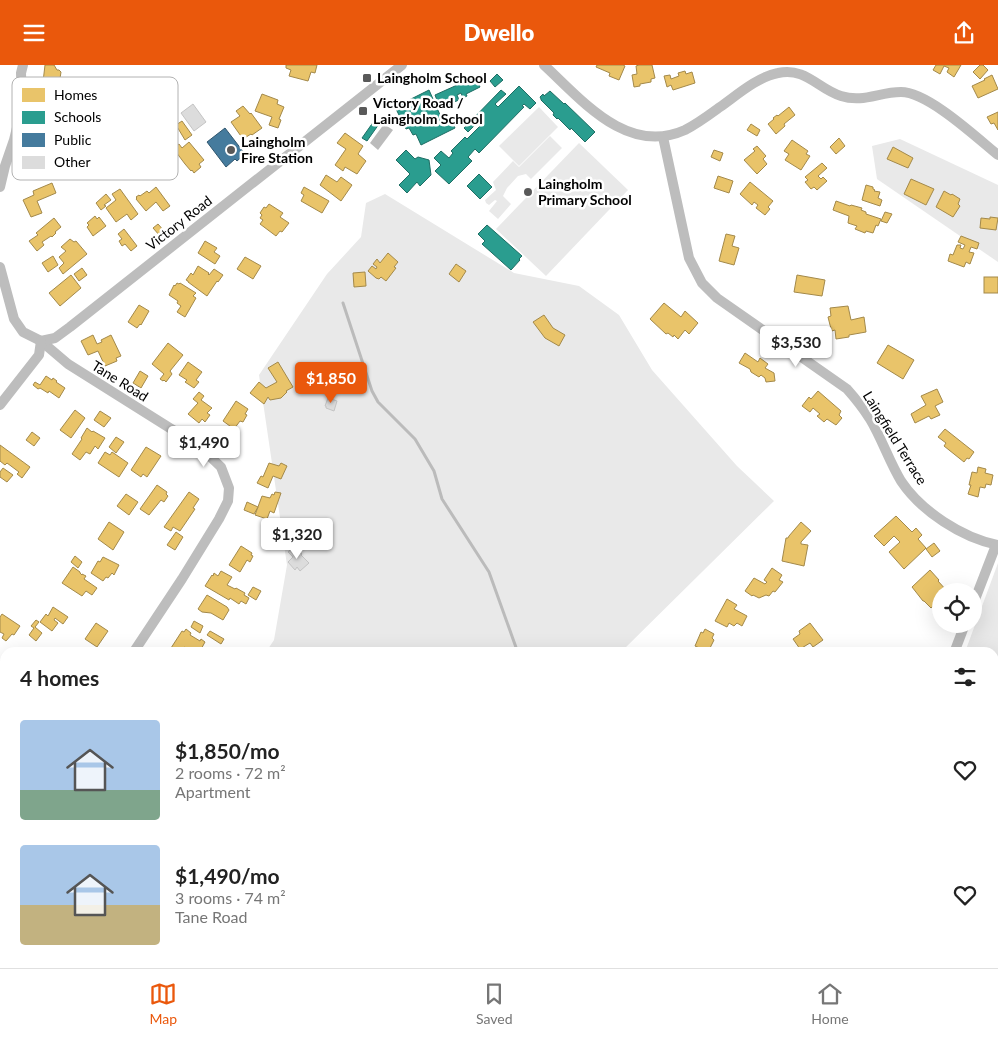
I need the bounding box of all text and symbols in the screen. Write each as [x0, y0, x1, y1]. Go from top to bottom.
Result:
icon: menu [20, 19, 48, 47]
text: Dwello [464, 19, 534, 46]
icon: share [950, 19, 978, 47]
place label: Laingholm School [377, 69, 487, 86]
marker: Laingholm School [361, 72, 373, 84]
legend [12, 77, 178, 180]
text: Homes [54, 86, 97, 103]
place label: Victory Road / Laingholm School [372, 94, 483, 127]
marker: Victory Road / Laingholm School [357, 105, 369, 117]
text: Schools [54, 108, 101, 125]
text: Public [54, 131, 92, 148]
place label: Laingholm Fire Station [241, 133, 313, 166]
marker: Laingholm Fire Station [225, 144, 237, 156]
text: Other [54, 153, 91, 170]
place label: Laingholm Primary School [538, 175, 632, 208]
marker: Laingholm Primary School [522, 186, 534, 198]
street label: Victory Road [142, 192, 215, 254]
pin: $3,530 [755, 325, 837, 368]
text: $3,530 [771, 332, 821, 351]
street label: Tane Road [89, 357, 152, 405]
pin: $1,850 [290, 361, 372, 404]
text: $1,850 [306, 368, 356, 387]
street label: Laingfield Terrace [860, 388, 931, 488]
pin: $1,490 [163, 425, 245, 468]
text: $1,490 [179, 432, 229, 451]
pin: $1,320 [256, 517, 338, 560]
text: $1,320 [272, 524, 322, 543]
map controls [932, 583, 982, 633]
button: locate [932, 583, 982, 633]
icon: filters [951, 663, 979, 691]
text: 4 homes [20, 665, 99, 690]
text: $1,850/mo [175, 738, 280, 763]
icon: home [60, 740, 120, 800]
icon: heart [951, 756, 979, 784]
text: 2 rooms · 72 m² [175, 763, 286, 782]
text: Apartment [175, 782, 250, 801]
text: $1,490/mo [175, 863, 280, 888]
icon: home [60, 865, 120, 925]
icon: heart [951, 881, 979, 909]
text: 3 rooms · 74 m² [175, 888, 286, 907]
text: Tane Road [175, 907, 248, 926]
tab: Map [149, 980, 177, 1027]
tab: Saved [476, 980, 513, 1027]
tab: Home [811, 980, 849, 1027]

